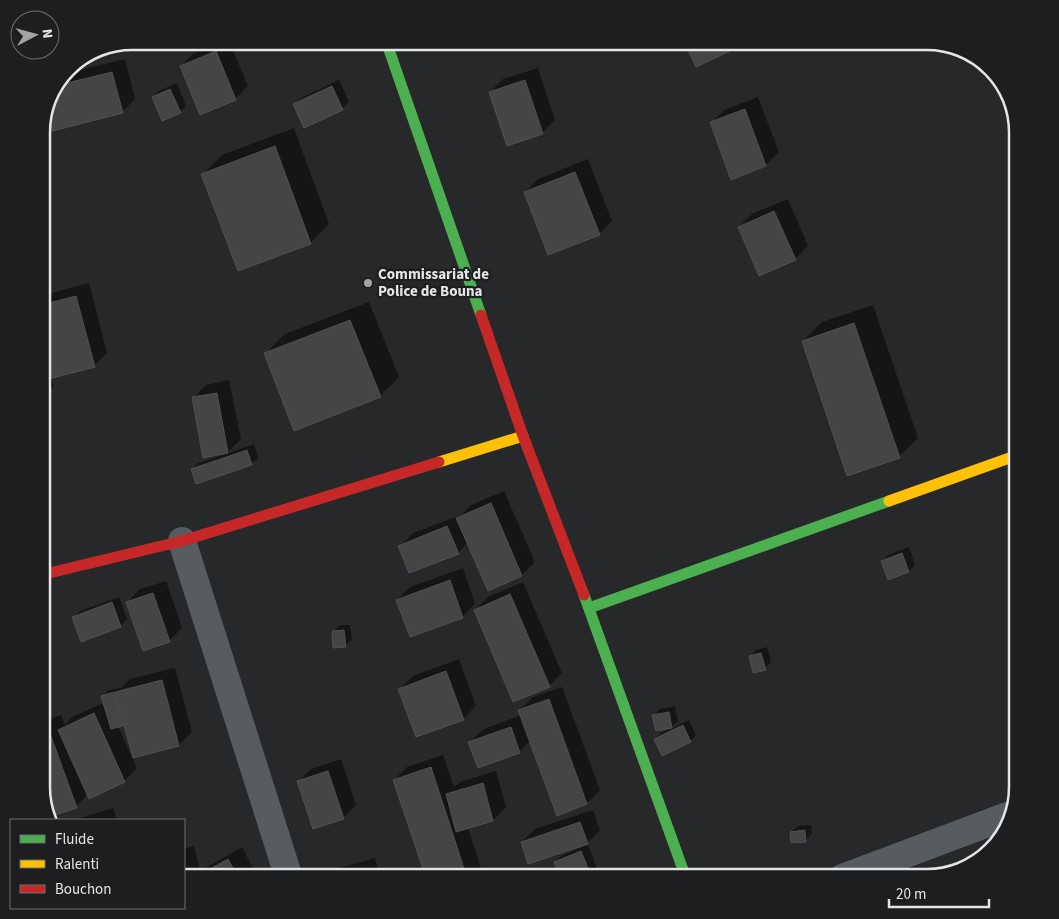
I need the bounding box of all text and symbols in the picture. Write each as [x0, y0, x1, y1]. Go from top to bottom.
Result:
north arrow [10, 10, 60, 60]
text: N [37, 28, 57, 39]
place label: Commissariat de Police de Bouna [378, 264, 489, 302]
marker: Commissariat de Police de Bouna [362, 277, 374, 289]
legend [10, 819, 185, 909]
text: Fluide [55, 829, 94, 850]
text: Ralenti [55, 854, 99, 875]
scale bar [889, 876, 989, 908]
text: Bouchon [55, 879, 111, 900]
text: 20 m [896, 884, 926, 905]

